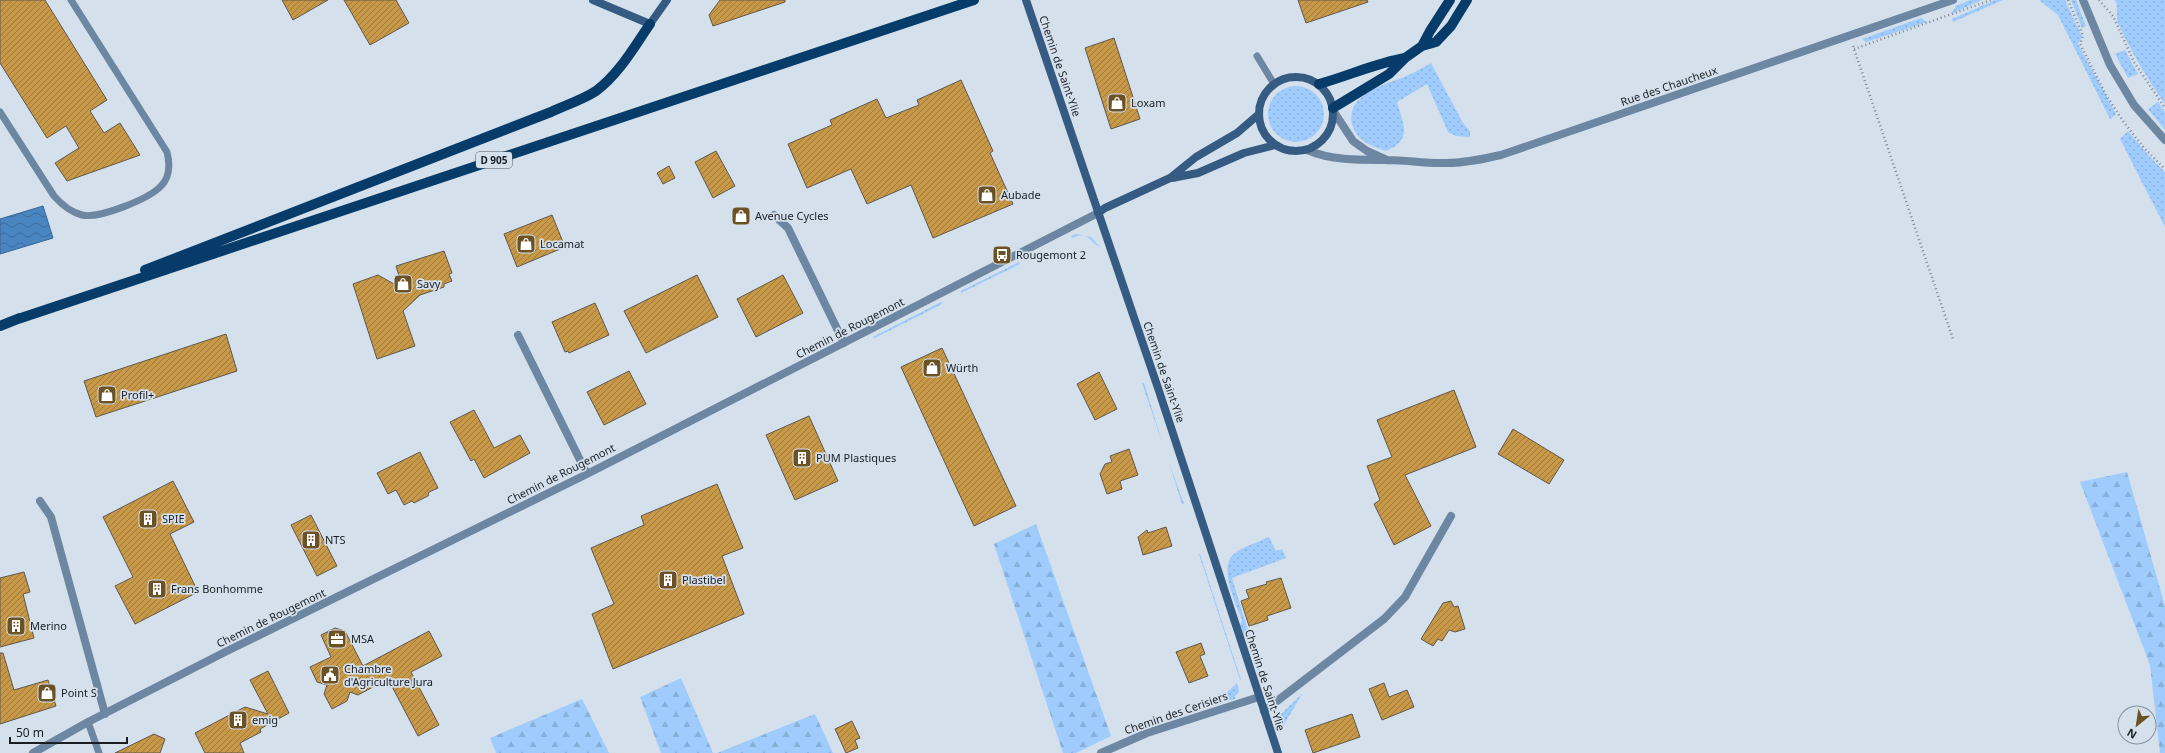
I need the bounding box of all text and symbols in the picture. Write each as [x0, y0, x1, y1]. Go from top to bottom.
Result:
street label: Chemin de Saint-Ylie [1036, 13, 1085, 118]
street label: Rue des Chaucheux [1618, 62, 1719, 109]
shop icon: Loxam [1106, 92, 1128, 114]
place label: Loxam [1131, 95, 1165, 110]
road number: D 905 [476, 152, 512, 168]
shop icon: Aubade [976, 184, 998, 206]
place label: Aubade [1001, 187, 1041, 202]
shop icon: Avenue Cycles [730, 205, 752, 227]
place label: Avenue Cycles [755, 208, 829, 223]
shop icon: Locamat [515, 233, 537, 255]
place label: Locamat [540, 236, 584, 251]
bus stop icon: Rougemont 2 [991, 244, 1013, 266]
place label: Rougemont 2 [1016, 247, 1086, 262]
shop icon: Savy [392, 273, 414, 295]
place label: Savy [417, 276, 441, 291]
street label: Chemin de Rougemont [793, 294, 906, 361]
street label: Chemin de Saint-Ylie [1140, 319, 1189, 424]
shop icon: Würth [921, 357, 943, 379]
place label: Würth [946, 360, 978, 375]
shop icon: Profil+ [96, 384, 118, 406]
place label: Profil+ [121, 387, 154, 402]
street label: Chemin de Rougemont [504, 440, 617, 507]
building icon: PUM Plastiques [791, 447, 813, 469]
place label: PUM Plastiques [816, 450, 896, 465]
building icon: SPIE [137, 508, 159, 530]
place label: SPIE [162, 511, 185, 526]
building icon: NTS [300, 529, 322, 551]
place label: NTS [325, 532, 346, 547]
building icon: Plastibel [657, 569, 679, 591]
place label: Plastibel [682, 572, 726, 587]
building icon: Frans Bonhomme [146, 578, 168, 600]
place label: Frans Bonhomme [171, 581, 263, 596]
street label: Chemin de Rougemont [214, 585, 328, 650]
building icon: Merino [5, 615, 27, 637]
place label: Merino [30, 618, 67, 633]
street label: Chemin de Saint-Ylie [1242, 627, 1289, 733]
office icon: MSA [326, 628, 348, 650]
place label: MSA [351, 631, 375, 646]
place label: Chambre d'Agriculture Jura [344, 661, 433, 689]
public building icon: Chambre d'Agriculture Jura [319, 664, 341, 686]
shop icon: Point S [36, 682, 58, 704]
place label: Point S [61, 685, 97, 700]
street label: Chemin des Cerisiers [1122, 688, 1230, 737]
north arrow [2117, 705, 2157, 745]
building icon: emig [227, 709, 249, 731]
place label: emig [252, 712, 278, 727]
scale bar [10, 719, 127, 745]
text: 50 m [16, 724, 44, 741]
text: N [2124, 725, 2139, 743]

